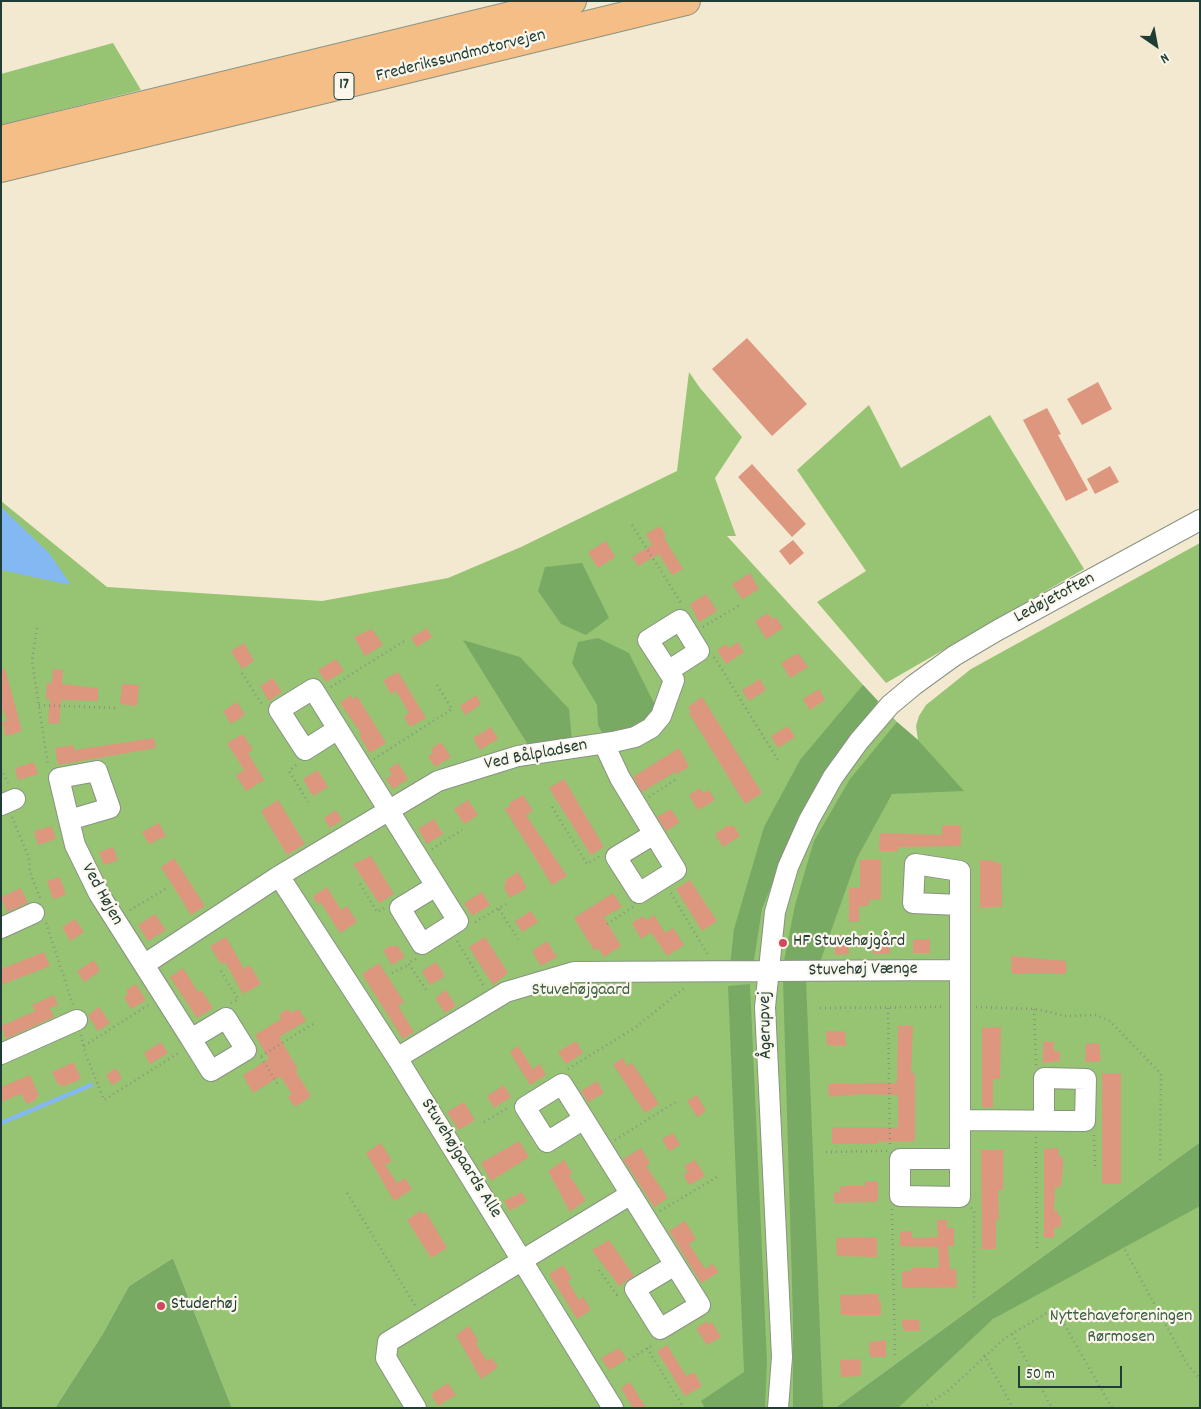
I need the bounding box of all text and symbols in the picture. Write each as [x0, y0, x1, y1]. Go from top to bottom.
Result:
north arrow [1131, 20, 1181, 70]
street label: Frederikssundmotorvejen [374, 25, 548, 89]
text: N [1156, 47, 1173, 68]
road number: 17 [334, 72, 354, 100]
street label: Ledøjetoften [1011, 569, 1099, 629]
street label: Ved Bålpladsen [483, 735, 589, 777]
street label: Ved Højen [75, 860, 127, 930]
place label: HF Stuvehøjgård [793, 932, 905, 954]
marker: HF Stuvehøjgård [777, 937, 789, 949]
street label: Stuvehøj Vænge [808, 959, 918, 983]
park label: Stuvehøjgaard [532, 981, 630, 1003]
street label: Ågerupvej [756, 991, 778, 1059]
street label: Stuvehøjgaards Alle [415, 1095, 505, 1223]
place label: Studerhøj [171, 1295, 237, 1317]
marker: Studerhøj [155, 1300, 167, 1312]
park label: Nyttehaveforeningen Rørmosen [1050, 1307, 1192, 1350]
scale bar [1021, 1356, 1125, 1388]
text: 50 m [1026, 1364, 1055, 1386]

